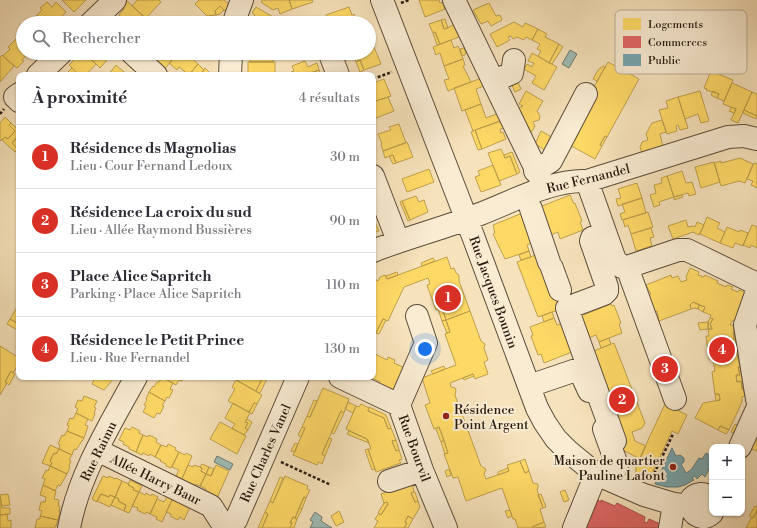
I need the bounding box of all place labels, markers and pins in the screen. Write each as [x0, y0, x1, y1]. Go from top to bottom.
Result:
pin: 1 [435, 283, 461, 313]
pin: 4 [709, 335, 735, 365]
pin: 3 [652, 354, 678, 384]
pin: 2 [609, 385, 635, 415]
place label: Résidence Point Argent [454, 402, 529, 433]
marker: Résidence Point Argent [441, 411, 451, 421]
place label: Maison de quartier Pauline Lafont [554, 453, 665, 484]
marker: Maison de quartier Pauline Lafont [668, 462, 678, 472]

